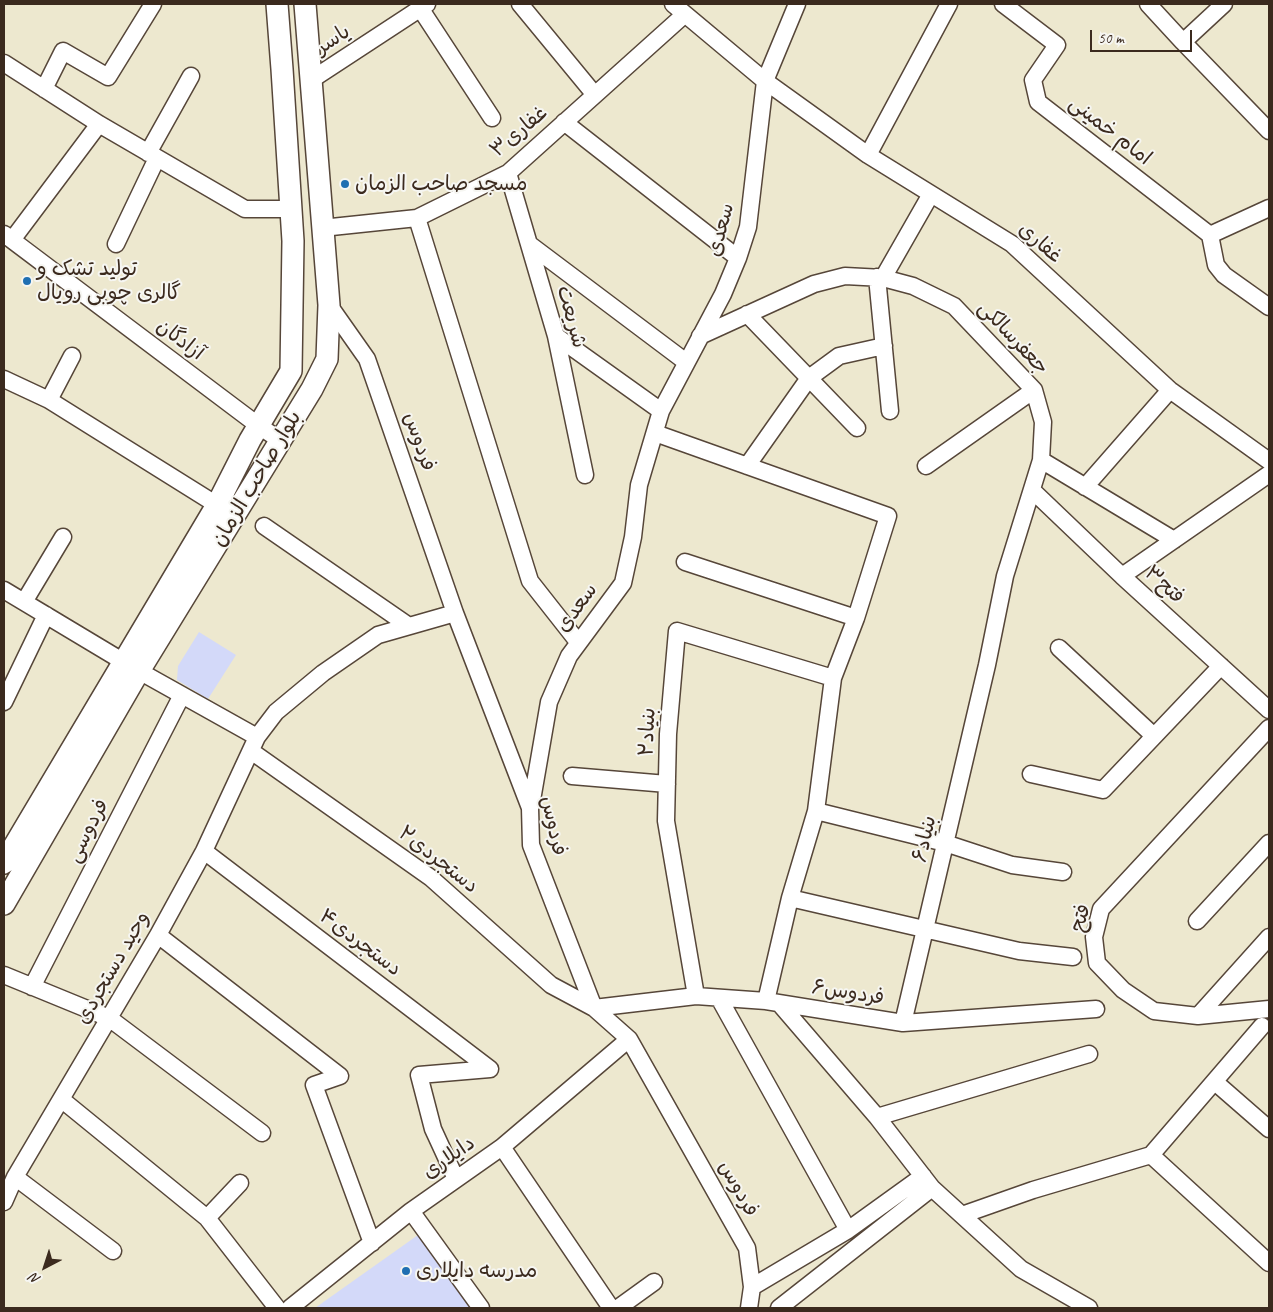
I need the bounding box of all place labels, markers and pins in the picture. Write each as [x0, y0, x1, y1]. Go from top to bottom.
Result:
place label: مسجد صاحب الزمان [355, 171, 527, 197]
marker: مسجد صاحب الزمان [339, 178, 351, 190]
place label: تولید تشک و گالری چوبی رویال [37, 256, 181, 306]
marker: تولید تشک و گالری چوبی رویال [21, 275, 33, 287]
place label: مدرسه دایلاری [416, 1258, 537, 1284]
marker: مدرسه دایلاری [400, 1265, 412, 1277]

